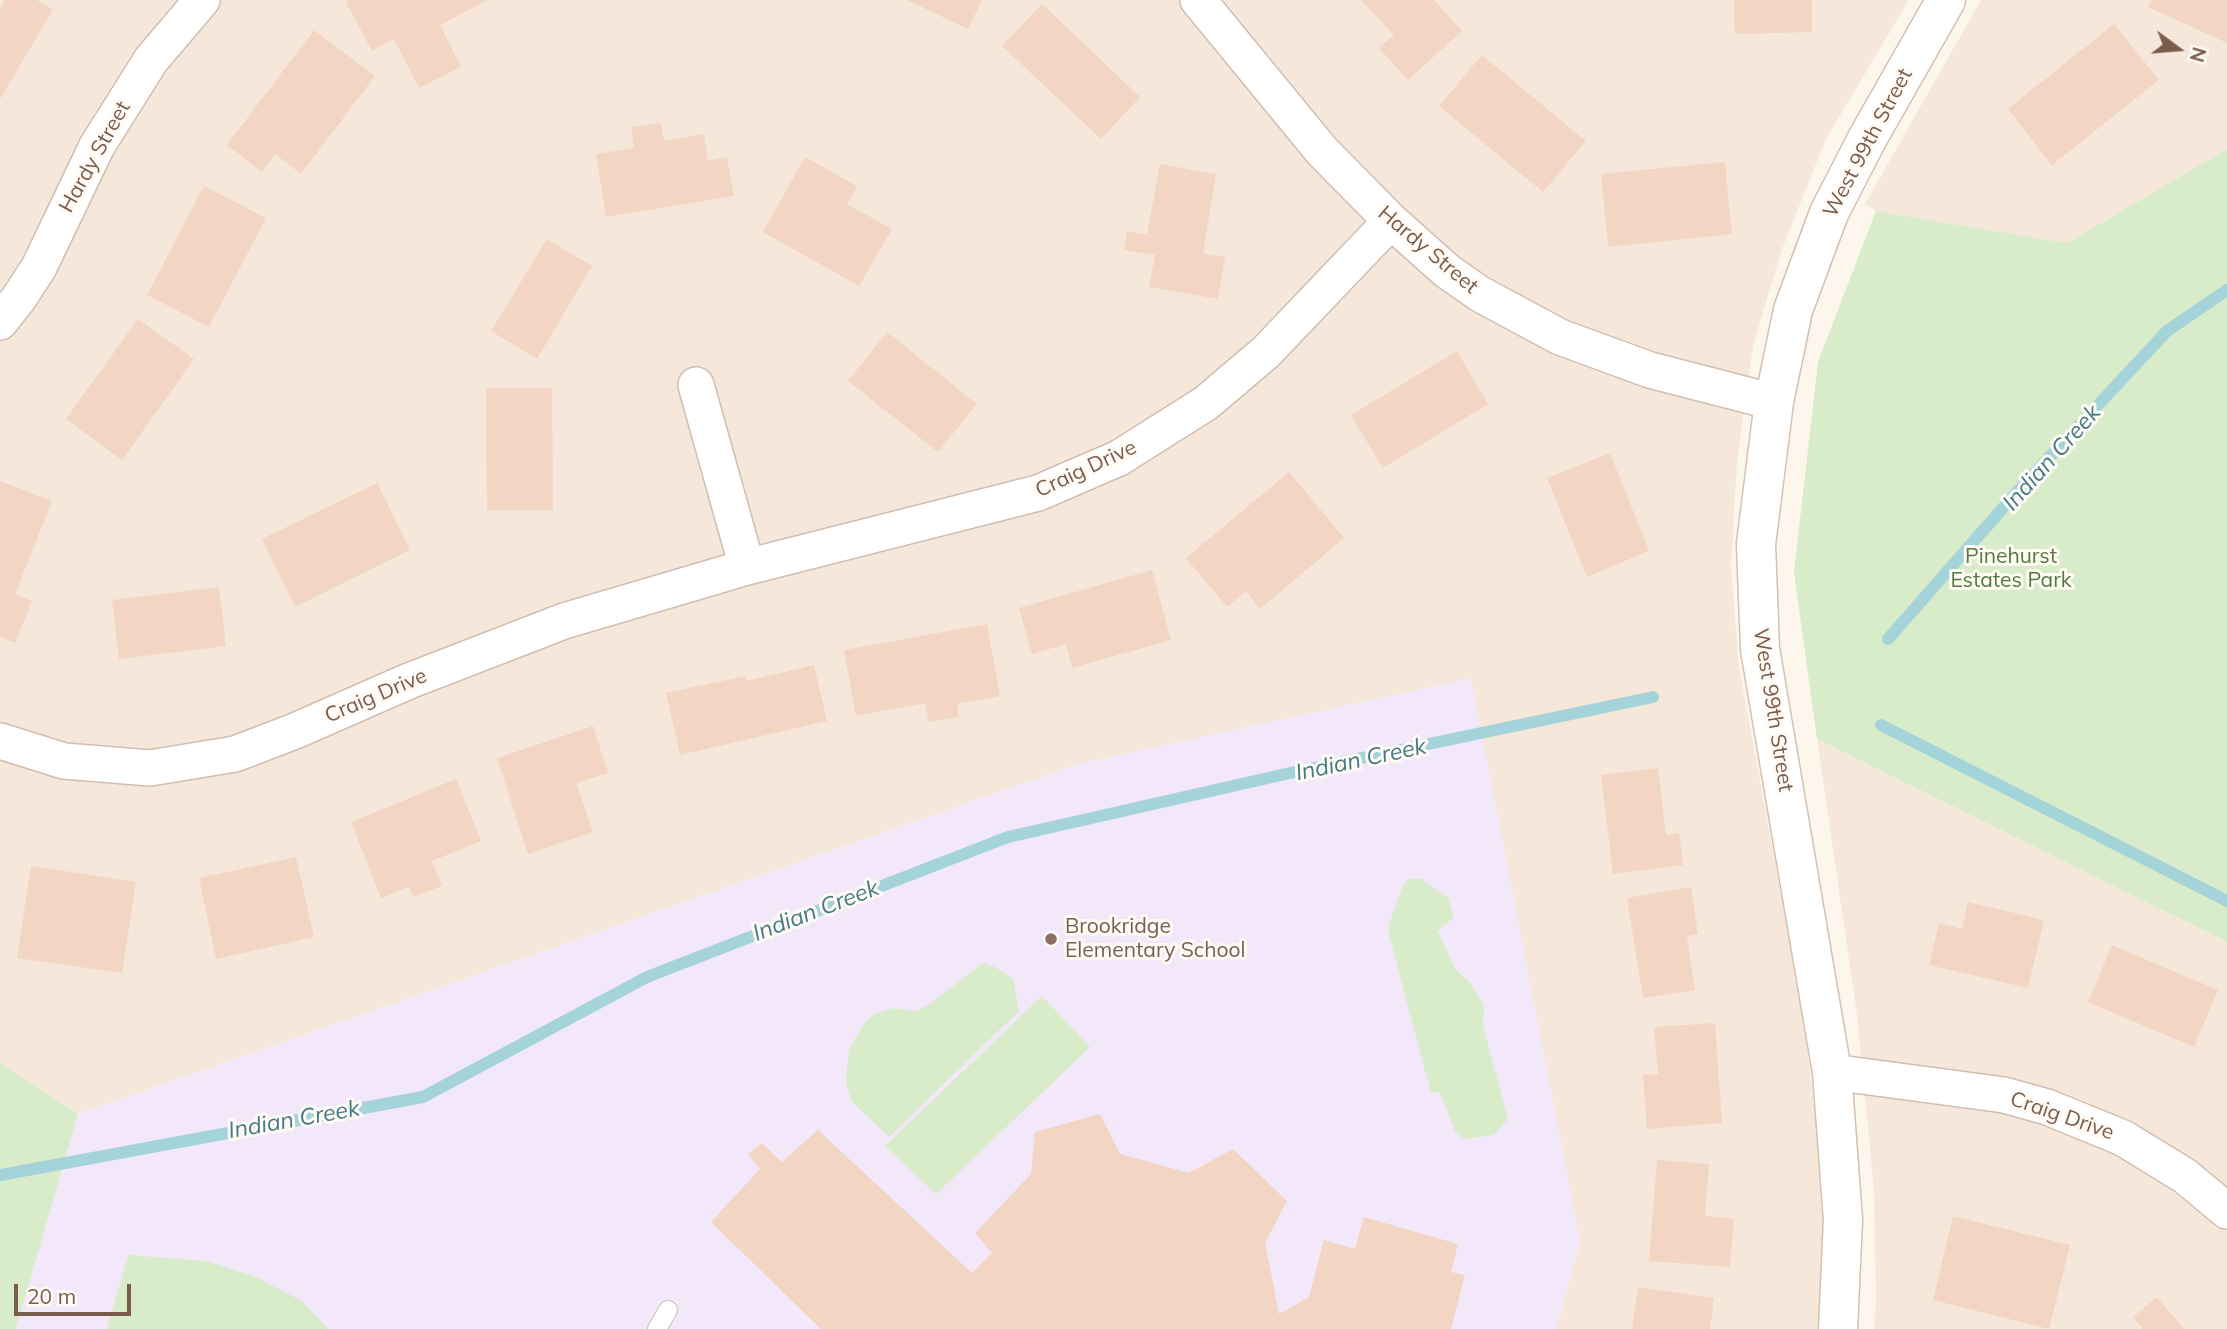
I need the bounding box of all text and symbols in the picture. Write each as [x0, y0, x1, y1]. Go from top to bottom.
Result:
north arrow [2143, 14, 2213, 84]
text: N [2185, 45, 2212, 65]
street label: West 99th Street [1818, 64, 1918, 222]
street label: Hardy Street [54, 97, 136, 217]
street label: Hardy Street [1373, 201, 1483, 299]
water label: Indian Creek [1997, 399, 2107, 517]
street label: Craig Drive [1032, 435, 1140, 503]
park label: Pinehurst Estates Park [1950, 544, 2072, 594]
street label: West 99th Street [1748, 626, 1798, 794]
street label: Craig Drive [321, 663, 431, 729]
water label: Indian Creek [1293, 733, 1429, 787]
water label: Indian Creek [749, 874, 883, 948]
place label: Brookridge Elementary School [1065, 914, 1246, 964]
marker: Brookridge Elementary School [1043, 931, 1059, 947]
street label: Craig Drive [2007, 1086, 2117, 1146]
water label: Indian Creek [226, 1095, 362, 1145]
scale bar [18, 1270, 135, 1314]
text: 20 m [27, 1283, 76, 1309]

